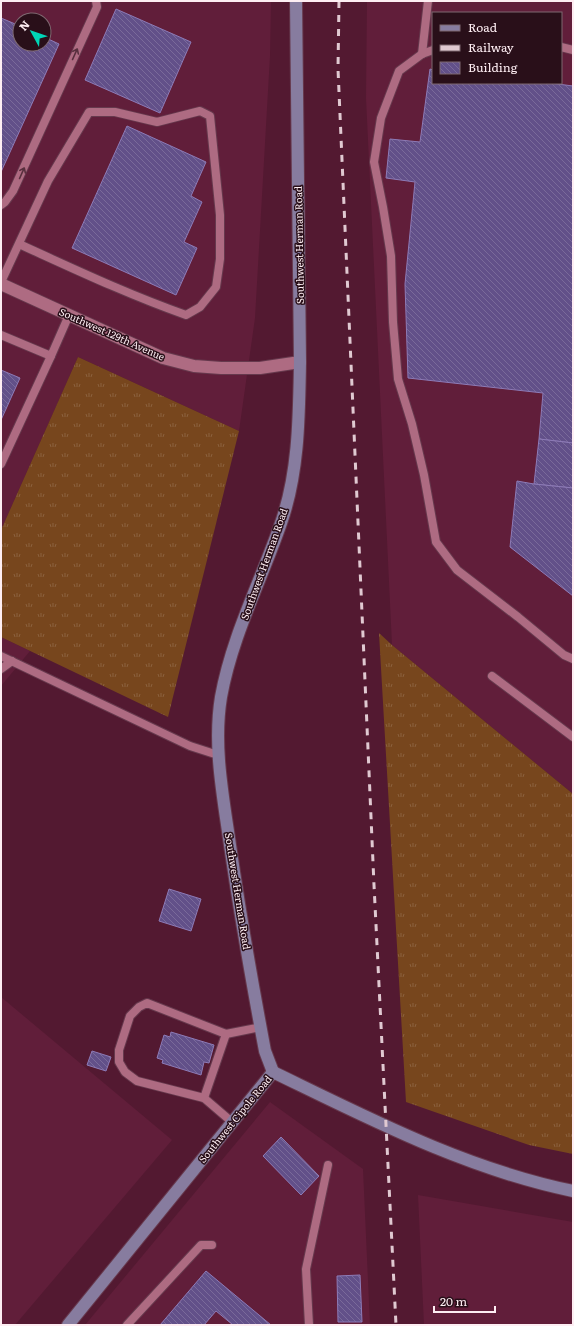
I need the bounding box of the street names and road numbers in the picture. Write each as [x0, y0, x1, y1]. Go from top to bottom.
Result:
street label: Southwest Herman Road [290, 186, 307, 304]
street label: Southwest 129th Avenue [57, 303, 167, 364]
street label: Southwest Herman Road [236, 506, 291, 622]
street label: Southwest Herman Road [222, 831, 255, 950]
street label: Southwest Cipole Road [194, 1072, 275, 1166]

